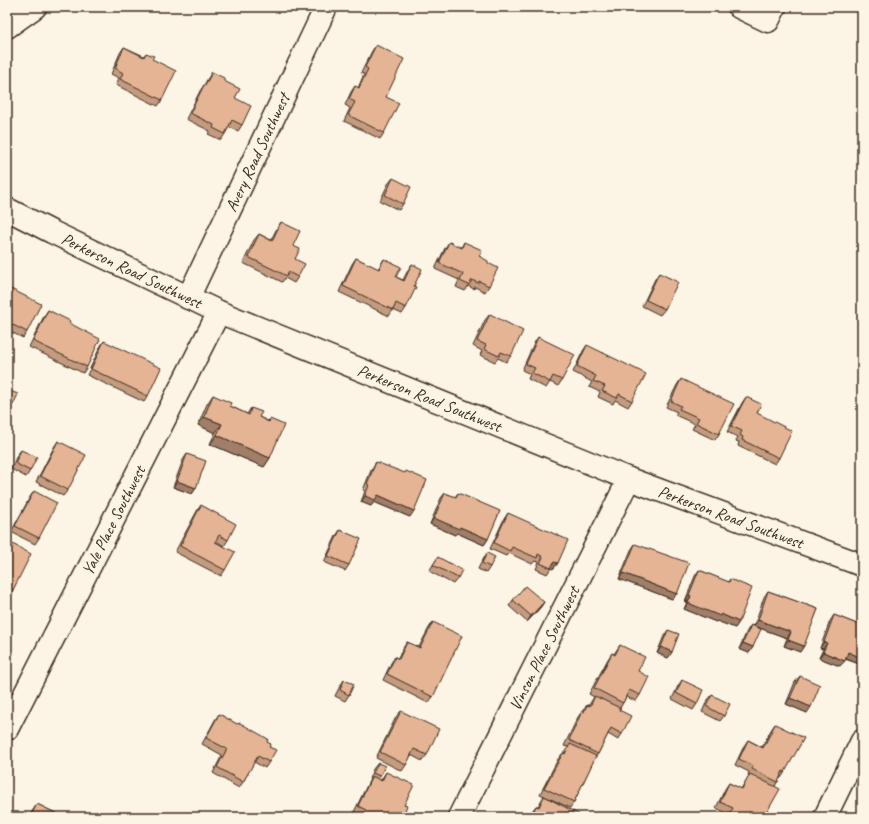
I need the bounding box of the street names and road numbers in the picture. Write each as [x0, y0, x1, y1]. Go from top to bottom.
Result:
street label: Avery Road Southwest [220, 88, 295, 215]
street label: Perkerson Road Southwest [58, 228, 207, 314]
street label: Perkerson Road Southwest [355, 359, 507, 437]
street label: Yale Place Southwest [77, 460, 151, 579]
street label: Perkerson Road Southwest [655, 480, 809, 554]
street label: Vinson Place Southwest [504, 580, 585, 714]

